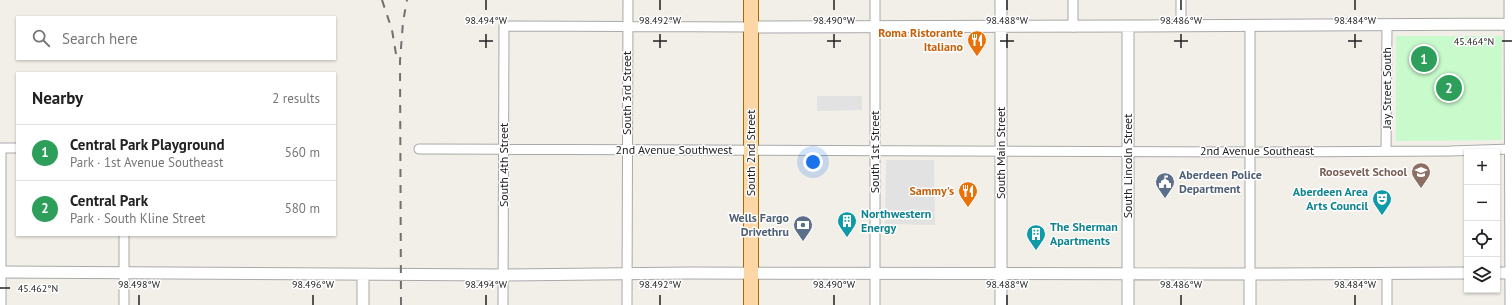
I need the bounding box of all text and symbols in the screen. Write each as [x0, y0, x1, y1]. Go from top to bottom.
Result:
text: 98.494°W [465, 14, 508, 27]
text: 98.492°W [639, 14, 682, 27]
text: 98.490°W [813, 14, 856, 27]
text: 98.488°W [986, 14, 1029, 27]
text: 98.486°W [1160, 14, 1203, 27]
text: 98.484°W [1334, 14, 1377, 27]
search box [16, 16, 336, 60]
place label: Roma Ristorante Italiano [878, 25, 964, 54]
icon: search [30, 27, 52, 49]
text: Search here [62, 29, 138, 48]
restaurant icon: Roma Ristorante Italiano [966, 29, 988, 57]
text: 45.464°N [1454, 35, 1494, 48]
pin: 1 [1411, 44, 1437, 74]
street label: Jay Street South [1379, 47, 1394, 130]
street label: South 3rd Street [619, 51, 634, 135]
pin: 2 [1436, 73, 1462, 103]
text: Nearby [32, 87, 83, 109]
text: 2 results [272, 90, 320, 107]
street label: South Main Street [993, 107, 1008, 199]
street label: South 2nd Street [743, 110, 758, 196]
street label: South 1st Street [867, 111, 882, 193]
street label: South Lincoln Street [1120, 114, 1135, 218]
street label: South 4th Street [496, 123, 511, 207]
text: Central Park Playground [70, 135, 225, 154]
street label: 2nd Avenue Southwest [616, 142, 732, 157]
street label: 2nd Avenue Southeast [1200, 143, 1314, 158]
text: 1 [41, 144, 49, 161]
text: 560 m [285, 144, 320, 161]
map controls [1464, 149, 1500, 293]
button: + [1464, 149, 1500, 185]
your location [803, 152, 823, 172]
text: Park · 1st Avenue Southeast [70, 154, 223, 171]
school or university icon: Roosevelt School [1410, 161, 1432, 189]
place label: Roosevelt School [1319, 164, 1407, 179]
place label: Aberdeen Police Department [1179, 167, 1262, 196]
public building icon: Aberdeen Police Department [1154, 171, 1176, 199]
restaurant icon: Sammy's [957, 180, 979, 208]
place label: Sammy's [909, 183, 954, 198]
place label: Aberdeen Area Arts Council [1293, 184, 1368, 213]
button: − [1464, 185, 1500, 221]
theatre icon: Aberdeen Area Arts Council [1371, 188, 1393, 216]
text: Central Park [70, 191, 148, 210]
text: 2 [41, 200, 49, 217]
text: 580 m [285, 200, 320, 217]
place label: Northwestern Energy [861, 206, 931, 235]
text: Park · South Kline Street [70, 210, 205, 227]
place label: Wells Fargo Drivethru [729, 210, 790, 239]
building icon: Northwestern Energy [836, 210, 858, 238]
bank icon: Wells Fargo Drivethru [792, 214, 814, 242]
place label: The Sherman Apartments [1050, 219, 1118, 248]
button: locate [1464, 221, 1500, 257]
building icon: The Sherman Apartments [1025, 223, 1047, 251]
button: layers [1464, 257, 1500, 293]
text: 98.498°W [118, 278, 161, 291]
text: 98.496°W [292, 278, 335, 291]
text: 98.494°W [465, 278, 508, 291]
text: 98.492°W [639, 278, 682, 291]
text: 98.490°W [813, 278, 856, 291]
text: 98.488°W [986, 278, 1029, 291]
text: 98.486°W [1160, 278, 1203, 291]
text: 98.484°W [1334, 278, 1377, 291]
text: 45.462°N [18, 282, 58, 295]

